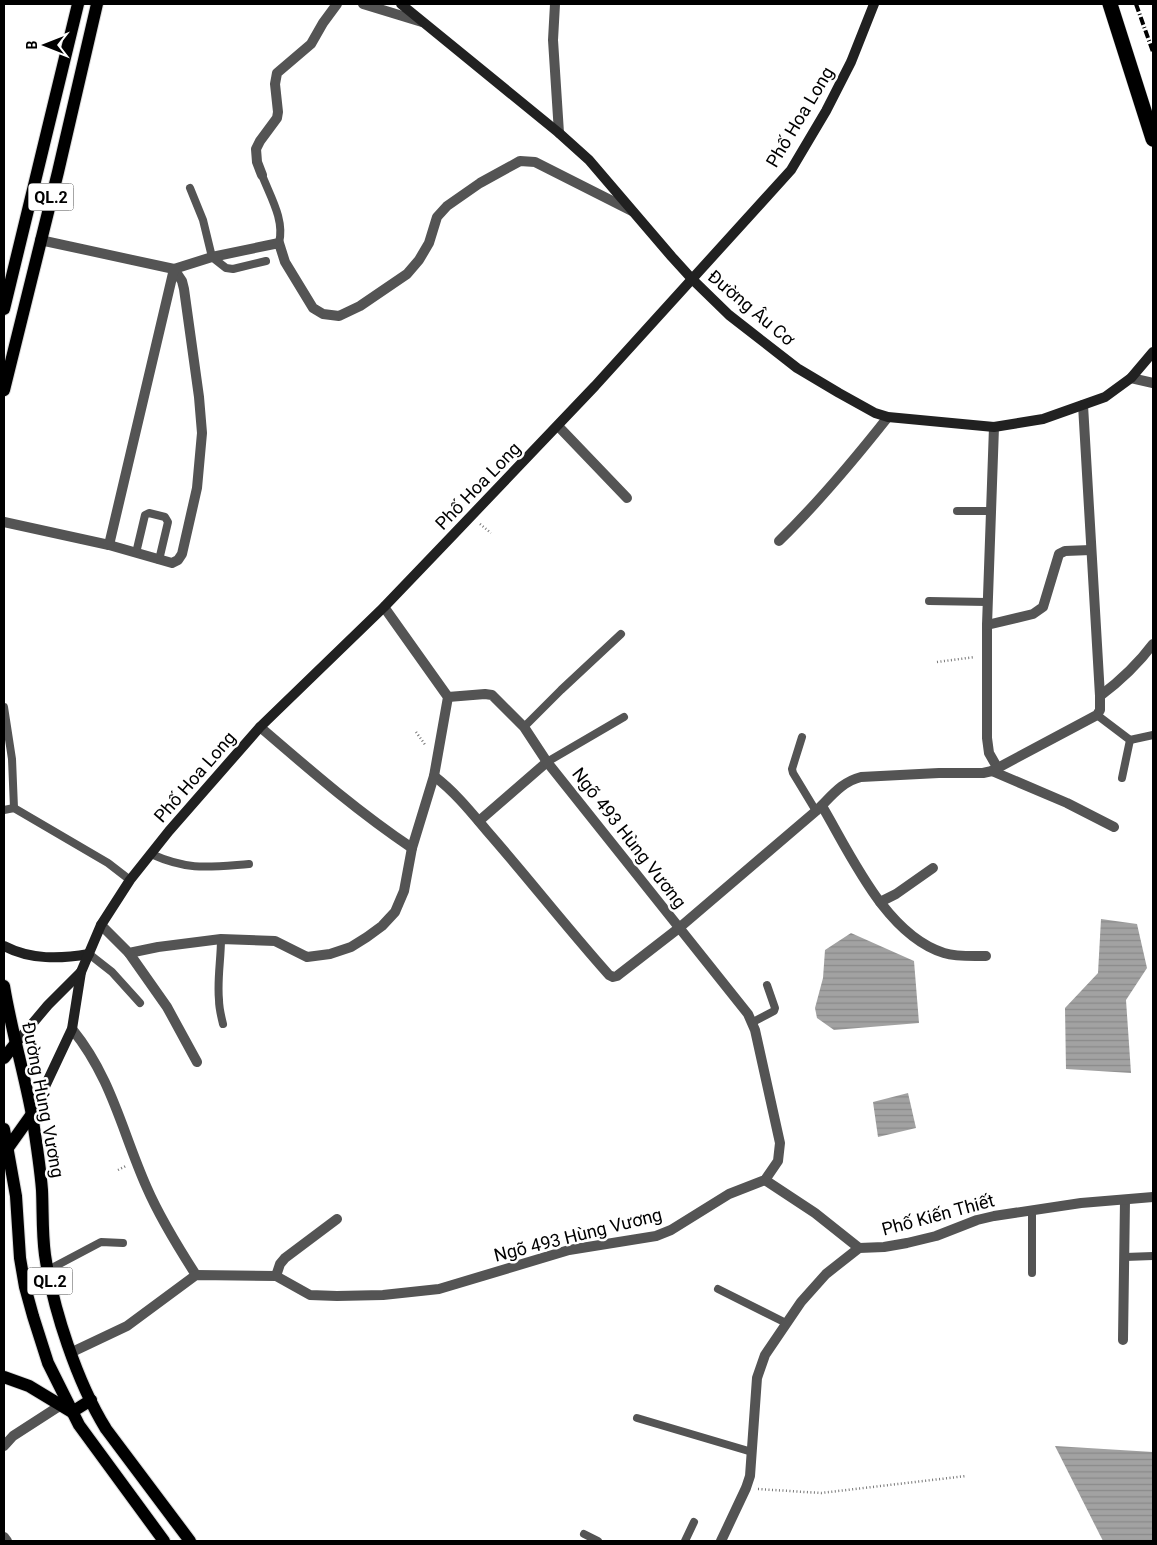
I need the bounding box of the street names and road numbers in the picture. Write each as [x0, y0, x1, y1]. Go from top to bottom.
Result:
street label: Phố Hoa Long [761, 63, 838, 171]
road number: QL.2 [28, 183, 74, 210]
street label: Đường Âu Cơ [704, 265, 799, 350]
street label: Phố Hoa Long [431, 438, 525, 534]
street label: Phố Hoa Long [150, 727, 240, 826]
street label: Ngõ 493 Hùng Vương [568, 763, 691, 912]
street label: Đường Hùng Vương [18, 1020, 69, 1179]
street label: Phố Kiến Thiết [879, 1189, 997, 1240]
street label: Ngõ 493 Hùng Vương [492, 1203, 664, 1266]
road number: QL.2 [28, 1268, 72, 1294]

